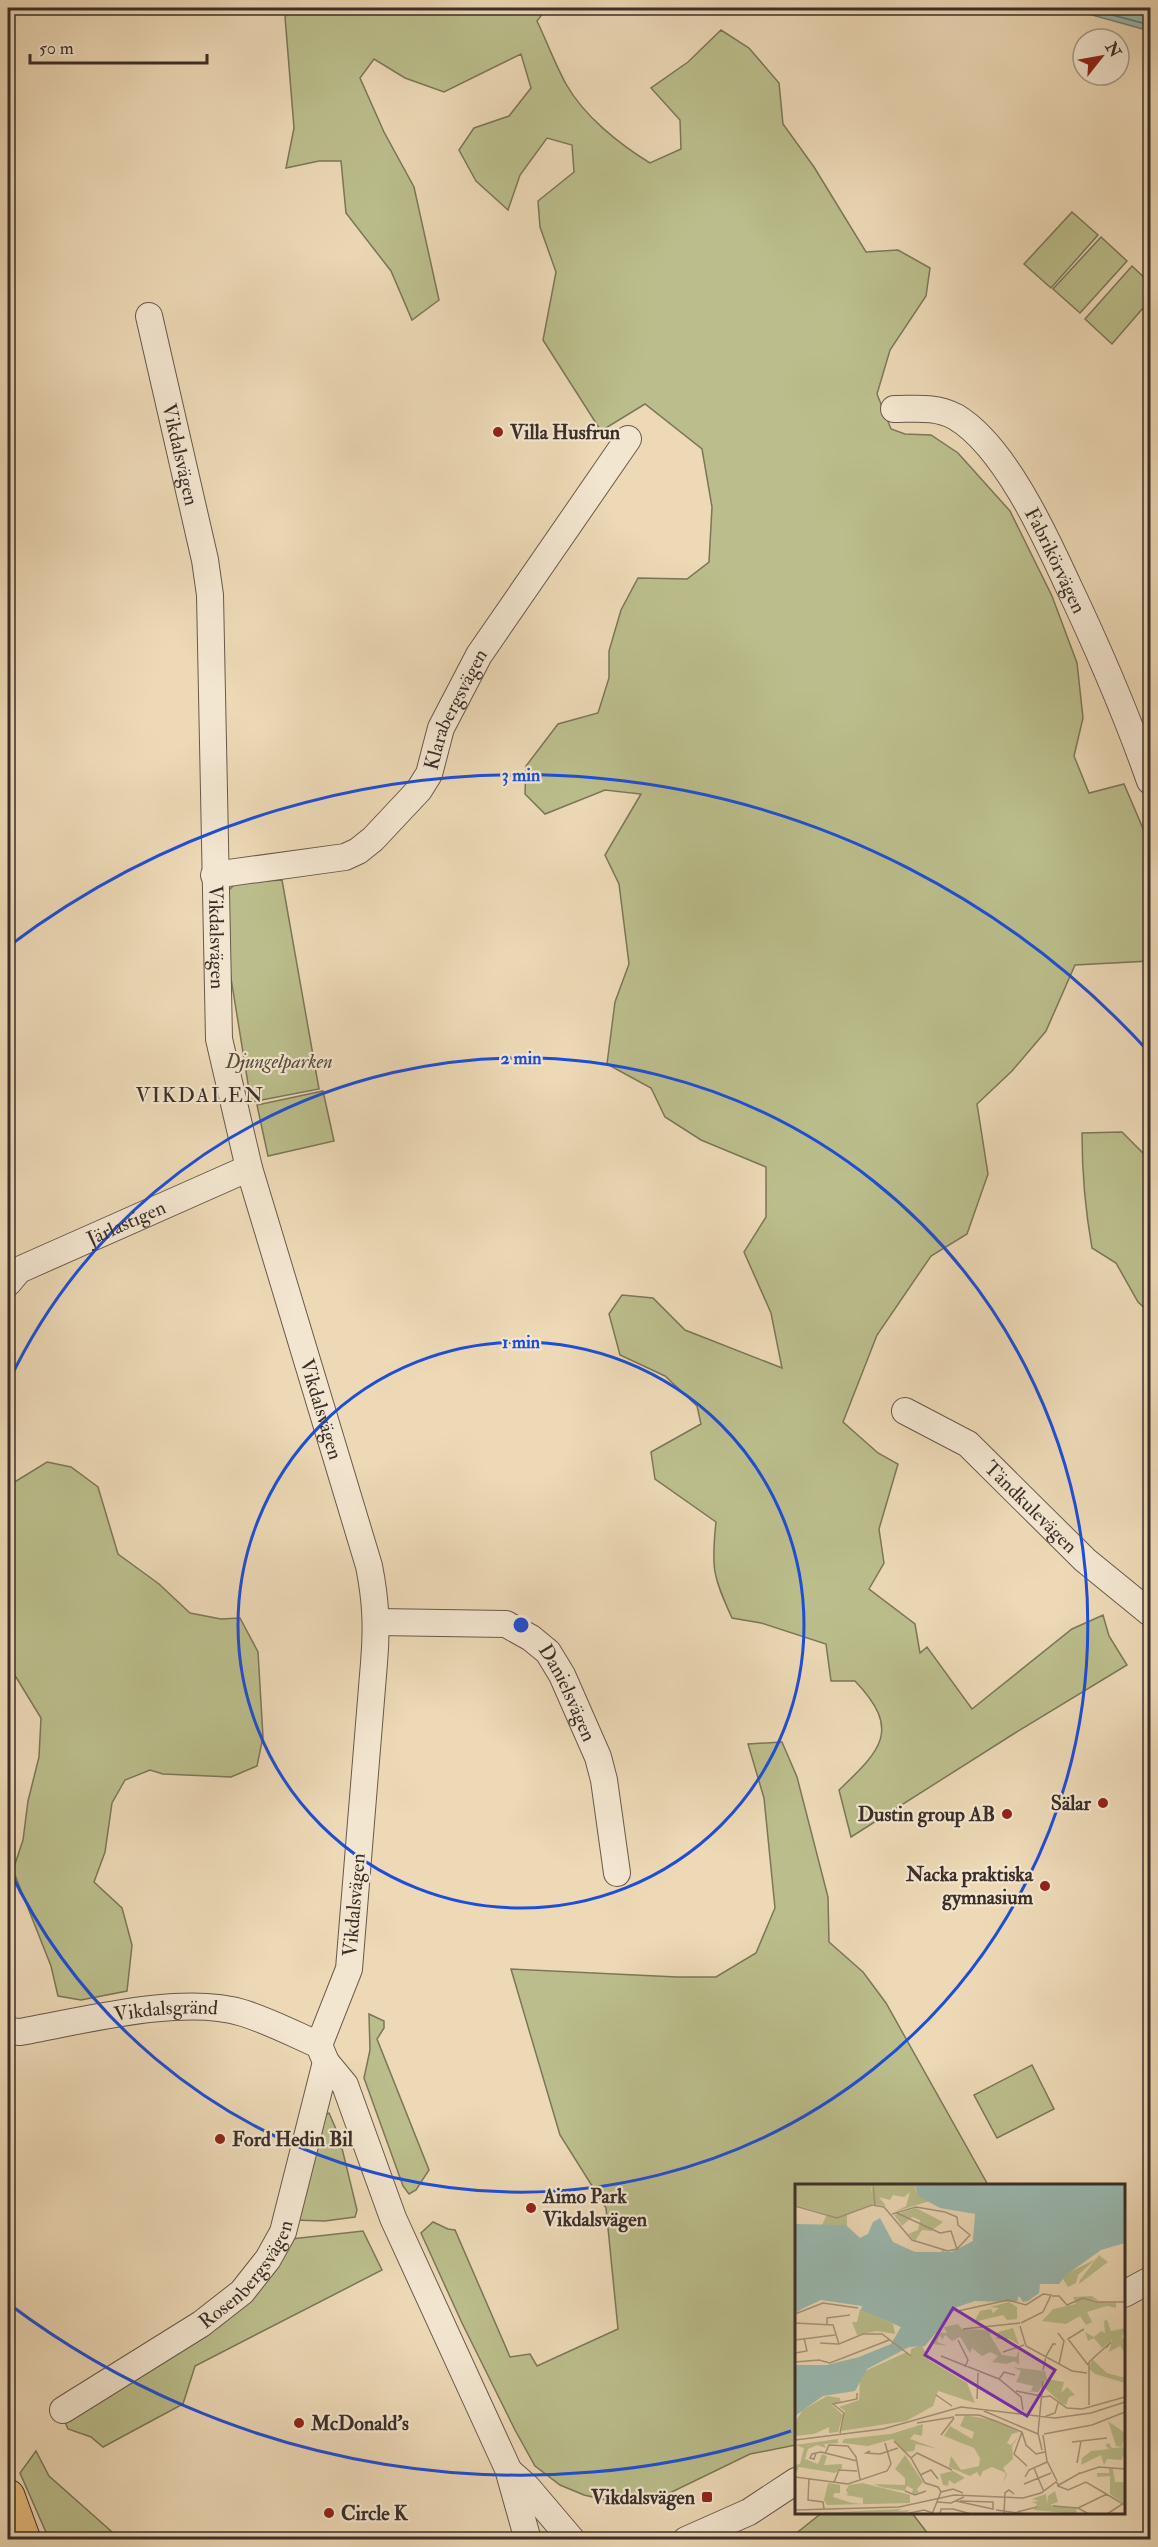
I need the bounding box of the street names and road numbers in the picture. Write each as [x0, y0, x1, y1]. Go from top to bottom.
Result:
street label: Vikdalsvägen [157, 401, 205, 508]
street label: Fabrikörvägen [1019, 503, 1092, 617]
street label: Klarabergsvägen [418, 643, 492, 772]
street label: Vikdalsvägen [203, 885, 230, 989]
street label: Järlastigen [82, 1194, 169, 1251]
street label: Vikdalsvägen [295, 1356, 349, 1462]
street label: Tändkulevägen [979, 1455, 1083, 1558]
street label: Danielsvägen [533, 1639, 602, 1745]
street label: Vikdalsvägen [337, 1852, 371, 1958]
street label: Vikdalsgränd [112, 1994, 219, 2026]
street label: Rosenbergsvägen [193, 2217, 298, 2334]

